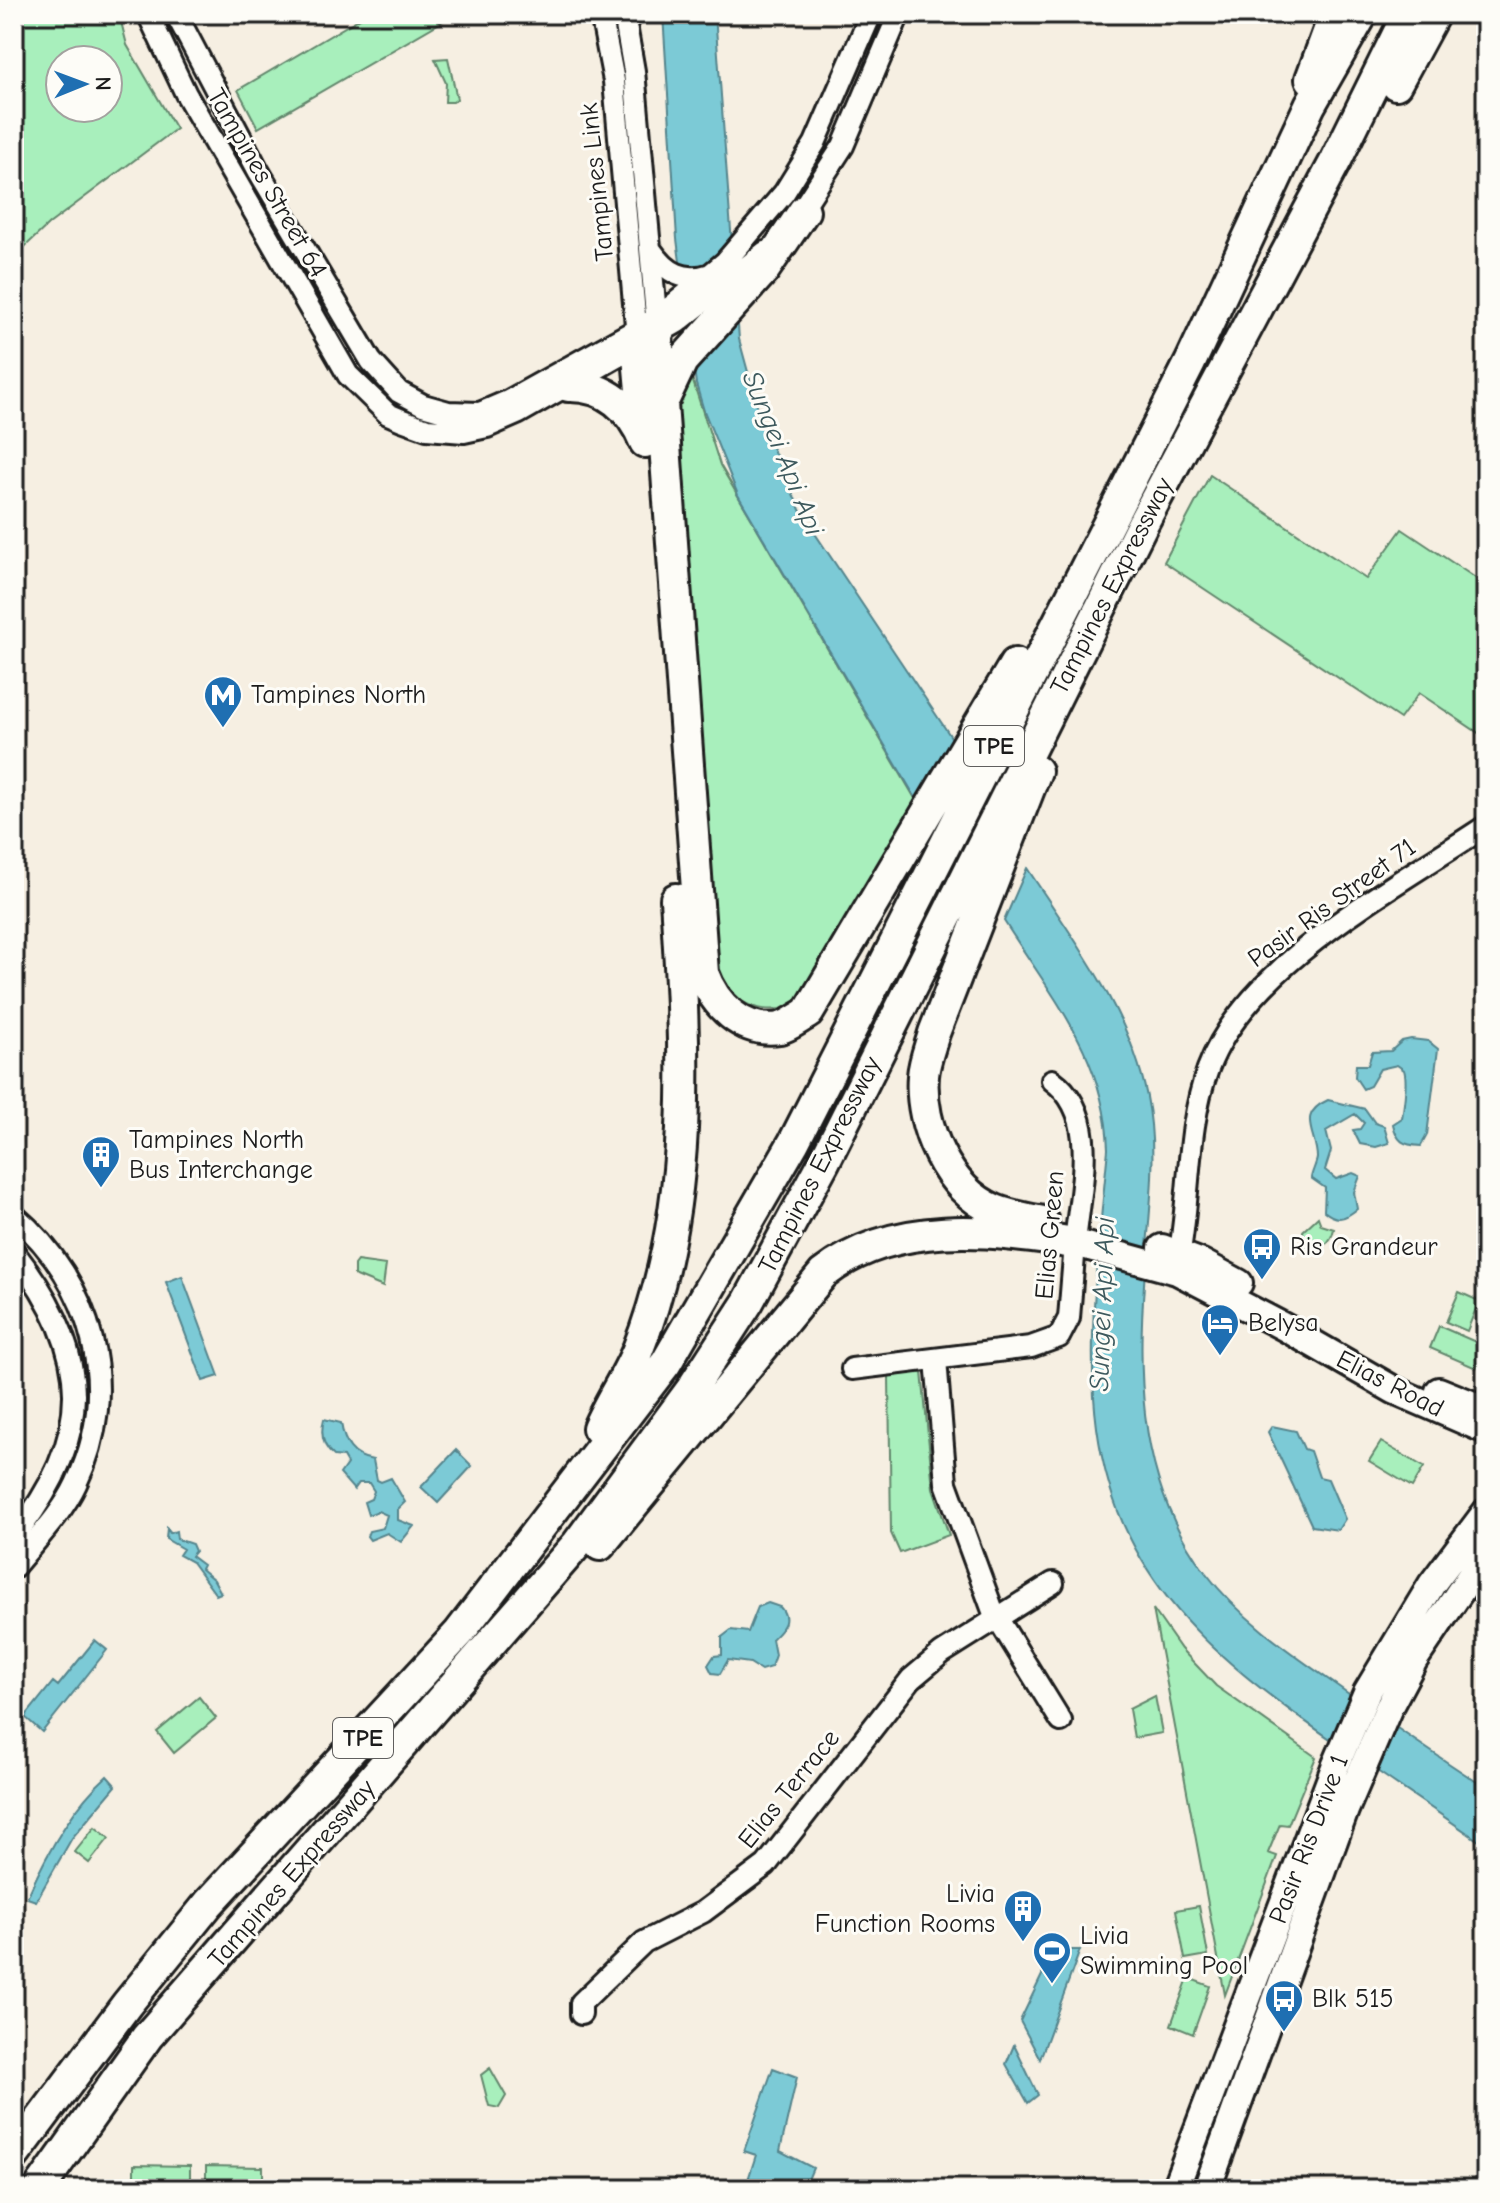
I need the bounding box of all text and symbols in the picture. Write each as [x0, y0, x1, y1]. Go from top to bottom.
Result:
north arrow [44, 44, 124, 124]
text: N [90, 76, 116, 91]
street label: Tampines Street 64 [201, 83, 333, 283]
street label: Tampines Link [574, 101, 620, 262]
water label: Sungei Api Api [735, 366, 831, 541]
street label: Tampines Expressway [1044, 472, 1180, 699]
metro station icon: Tampines North [202, 674, 244, 729]
place label: Tampines North [251, 680, 426, 710]
road number: TPE [964, 726, 1024, 766]
street label: Pasir Ris Street 71 [1242, 832, 1422, 974]
street label: Tampines Expressway [752, 1051, 888, 1278]
place label: Tampines North Bus Interchange [129, 1125, 313, 1185]
building icon: Tampines North Bus Interchange [80, 1134, 122, 1189]
street label: Elias Green [1029, 1169, 1071, 1301]
water label: Sungei Api Api [1083, 1216, 1121, 1392]
bus stop icon: Ris Grandeur [1241, 1226, 1283, 1281]
place label: Ris Grandeur [1290, 1232, 1438, 1262]
hotel icon: Belysa [1199, 1302, 1241, 1357]
place label: Belysa [1248, 1308, 1319, 1338]
street label: Elias Road [1331, 1344, 1449, 1424]
road number: TPE [333, 1718, 393, 1758]
street label: Elias Terrace [732, 1724, 846, 1854]
street label: Pasir Ris Drive 1 [1263, 1750, 1355, 1928]
street label: Tampines Expressway [202, 1774, 382, 1974]
place label: Livia Function Rooms [815, 1879, 995, 1939]
building icon: Livia Function Rooms [1002, 1888, 1044, 1943]
place label: Livia Swimming Pool [1080, 1921, 1248, 1981]
sports icon: Livia Swimming Pool [1031, 1930, 1073, 1985]
bus stop icon: Blk 515 [1263, 1978, 1305, 2033]
place label: Blk 515 [1312, 1984, 1394, 2014]

